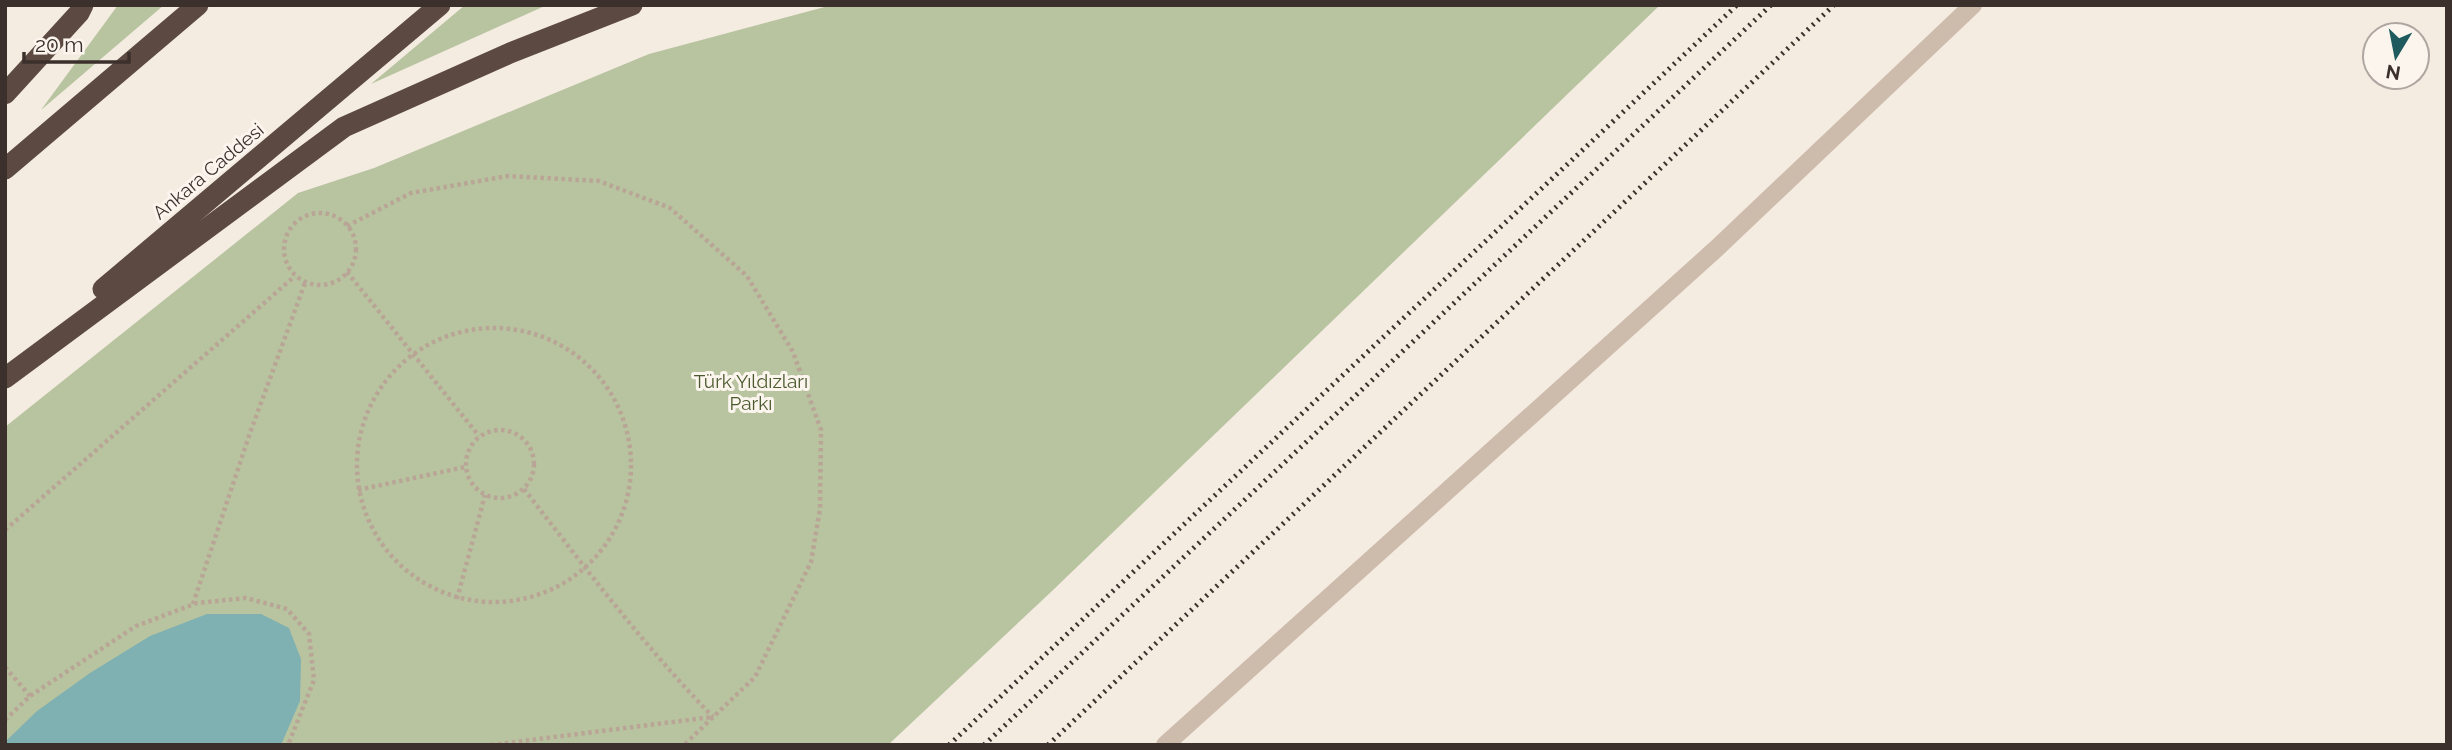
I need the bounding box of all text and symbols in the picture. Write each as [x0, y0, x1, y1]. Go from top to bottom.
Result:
scale bar [24, 21, 130, 65]
north arrow [2361, 21, 2431, 91]
text: 20 m [35, 32, 83, 57]
text: N [2384, 61, 2402, 85]
street label: Ankara Caddesi [148, 118, 268, 224]
park label: Türk Yıldızları Parkı [694, 370, 808, 414]

